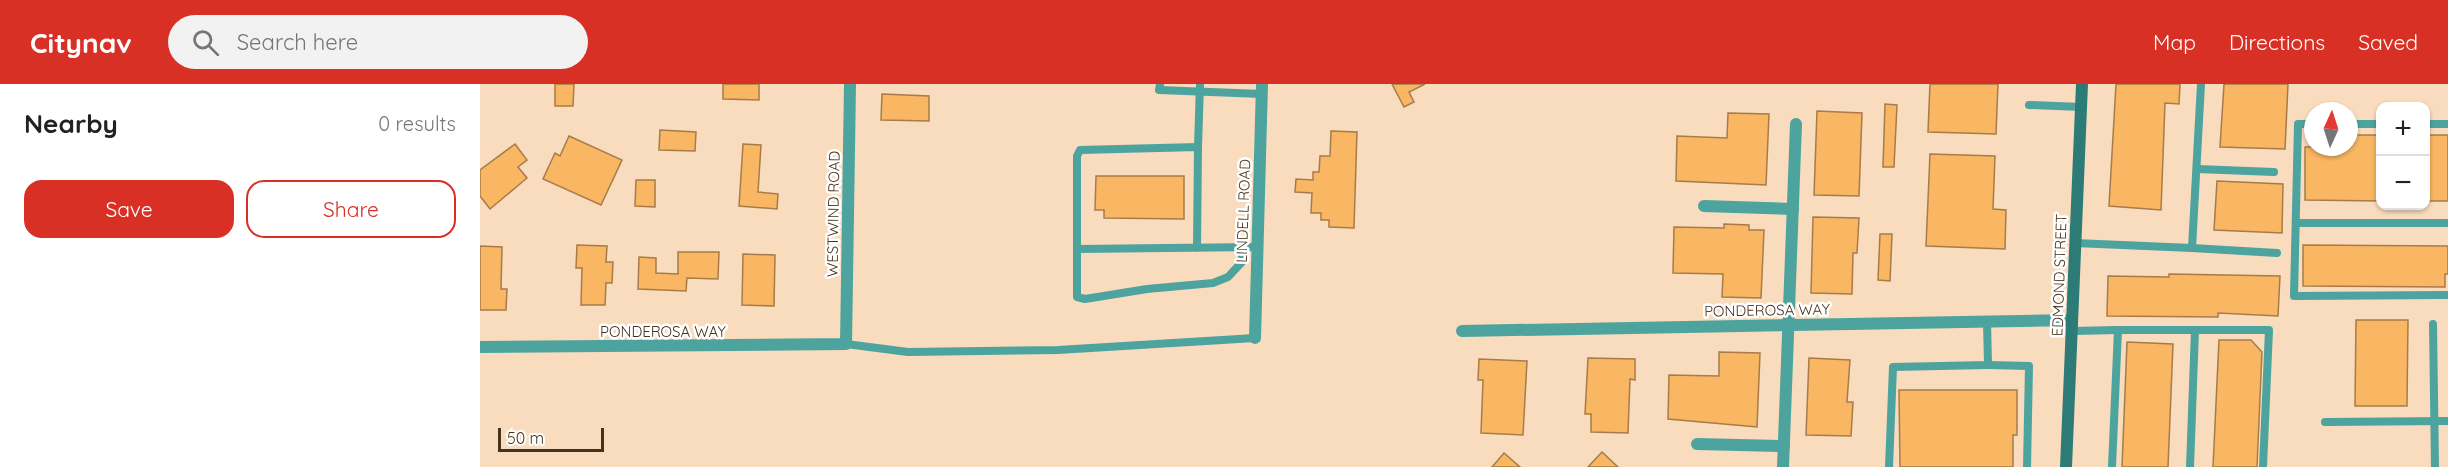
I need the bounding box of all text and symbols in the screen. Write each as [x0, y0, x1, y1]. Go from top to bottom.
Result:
search box [168, 15, 588, 69]
text: Citynav [30, 25, 132, 60]
icon: search [189, 26, 222, 59]
text: Search here [237, 28, 358, 56]
text: Map [2153, 29, 2196, 55]
text: Directions [2229, 29, 2325, 55]
text: Saved [2358, 29, 2418, 55]
north arrow [2304, 102, 2358, 156]
map controls [2376, 102, 2430, 210]
button: + [2376, 102, 2430, 156]
text: Nearby [24, 107, 118, 140]
text: 0 results [378, 111, 456, 136]
street label: WESTWIND ROAD [822, 150, 844, 277]
button: − [2376, 156, 2430, 210]
street label: LINDELL ROAD [1232, 159, 1254, 263]
button: Save [24, 180, 234, 238]
button: Share [246, 180, 456, 238]
street label: EDMOND STREET [2047, 213, 2071, 337]
street label: PONDEROSA WAY [1704, 299, 1831, 321]
street label: PONDEROSA WAY [600, 322, 727, 341]
scale bar [498, 425, 604, 452]
text: 50 m [507, 428, 544, 448]

